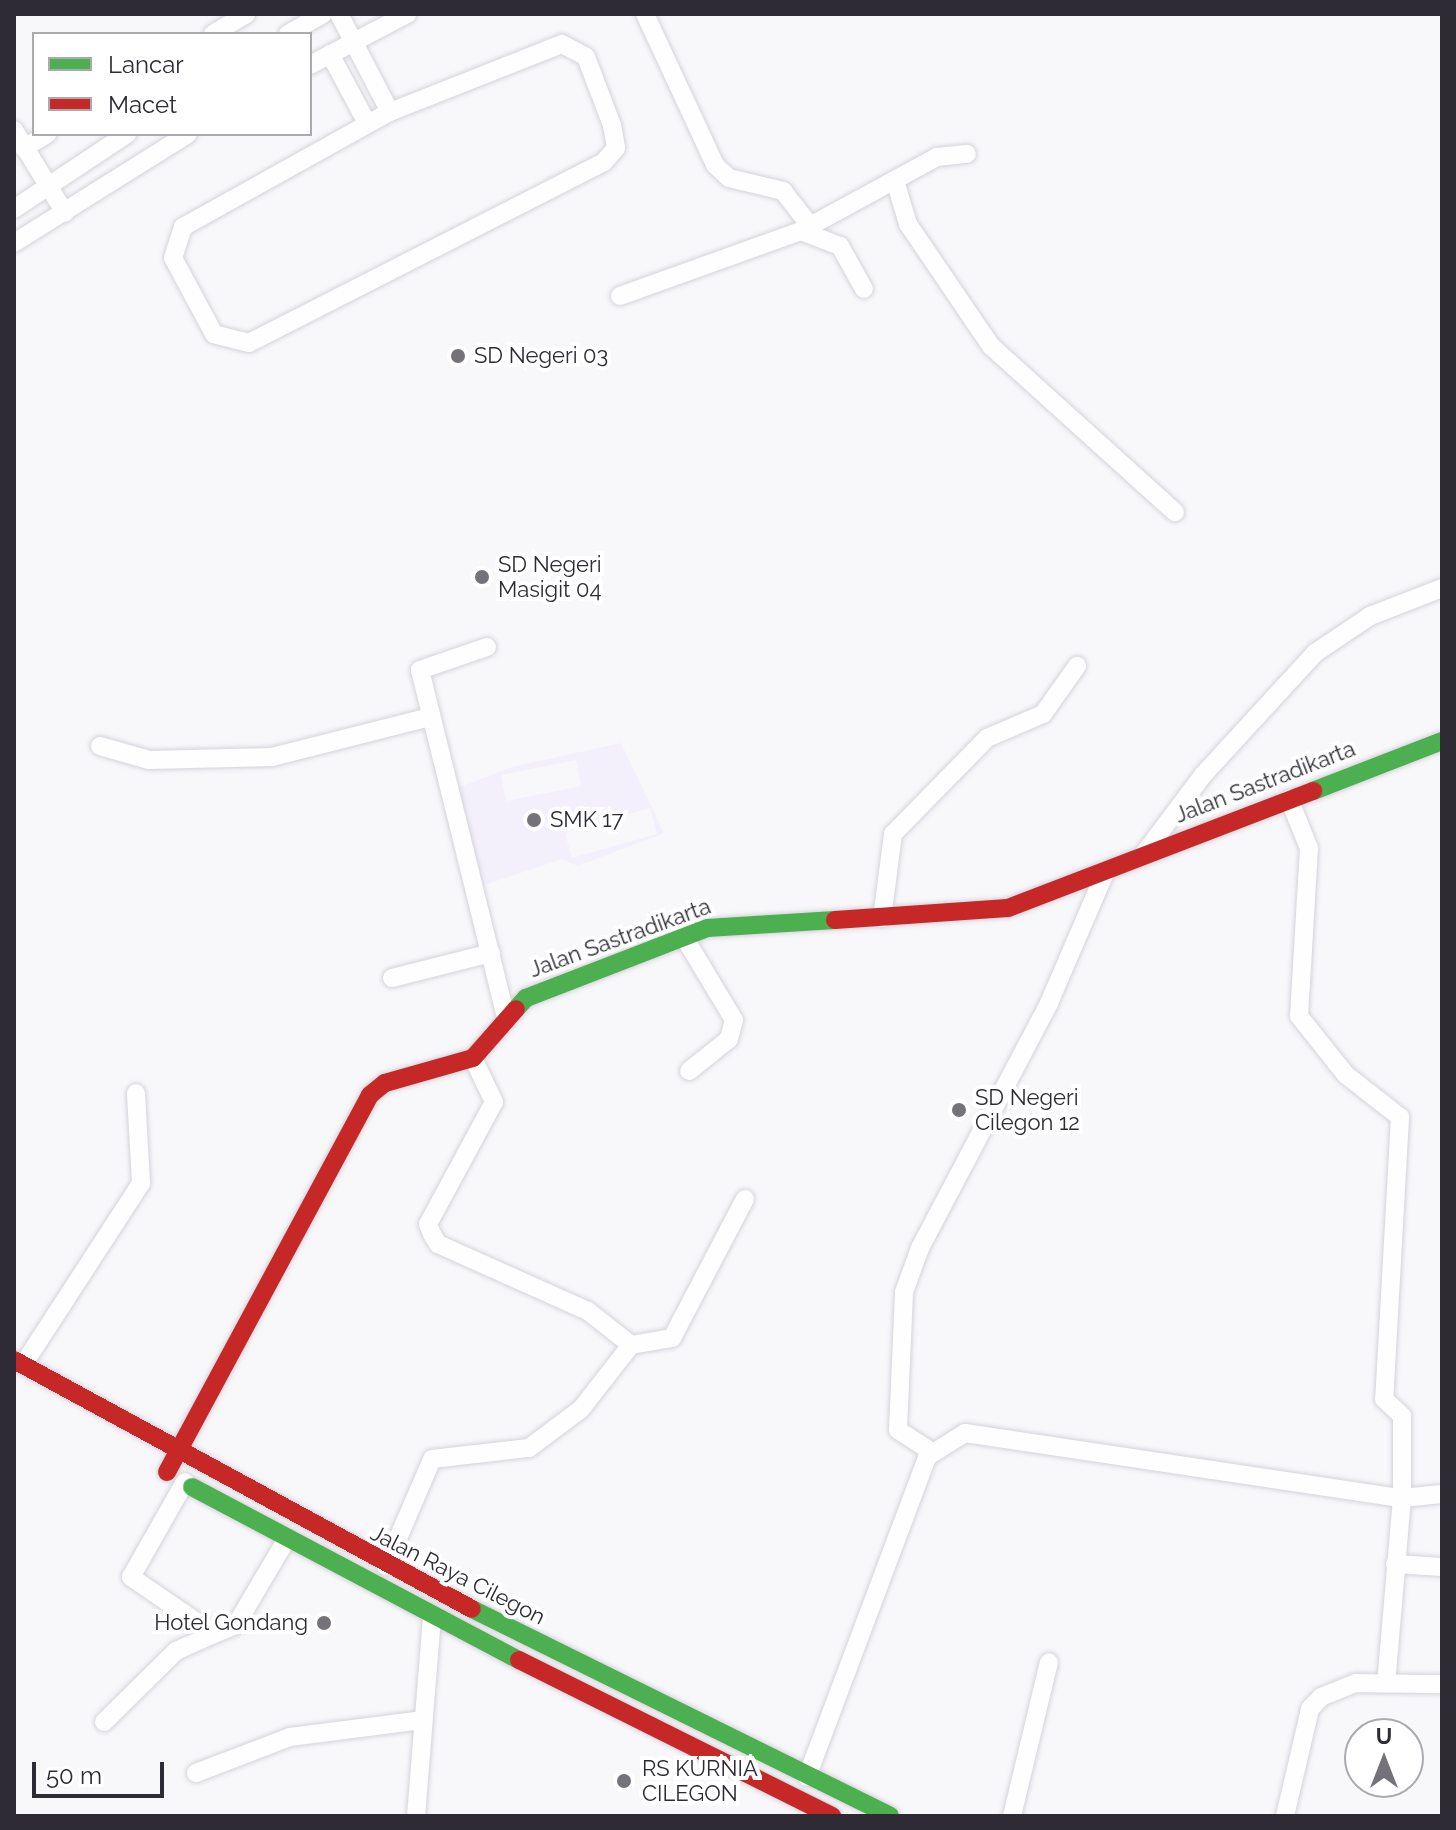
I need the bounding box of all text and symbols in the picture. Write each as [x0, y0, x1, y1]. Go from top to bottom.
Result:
legend [32, 32, 312, 136]
text: Lancar [108, 50, 184, 79]
text: Macet [108, 90, 177, 119]
place label: SD Negeri 03 [474, 343, 608, 369]
marker: SD Negeri 03 [449, 347, 467, 365]
place label: SD Negeri Masigit 04 [498, 551, 601, 602]
marker: SD Negeri Masigit 04 [473, 568, 491, 586]
street label: Jalan Sastradikarta [1171, 735, 1359, 829]
place label: SMK 17 [550, 807, 623, 833]
marker: SMK 17 [525, 811, 543, 829]
street label: Jalan Sastradikarta [526, 893, 714, 983]
place label: SD Negeri Cilegon 12 [975, 1084, 1080, 1136]
marker: SD Negeri Cilegon 12 [950, 1101, 968, 1119]
street label: Jalan Raya Cilegon [366, 1520, 550, 1630]
place label: Hotel Gondang [154, 1610, 308, 1636]
marker: Hotel Gondang [315, 1614, 333, 1632]
north arrow [1344, 1718, 1424, 1798]
text: U [1376, 1723, 1392, 1749]
scale bar [36, 1746, 168, 1796]
place label: RS KURNIA CILEGON [642, 1755, 758, 1806]
text: 50 m [46, 1761, 102, 1790]
marker: RS KURNIA CILEGON [613, 1770, 635, 1792]

